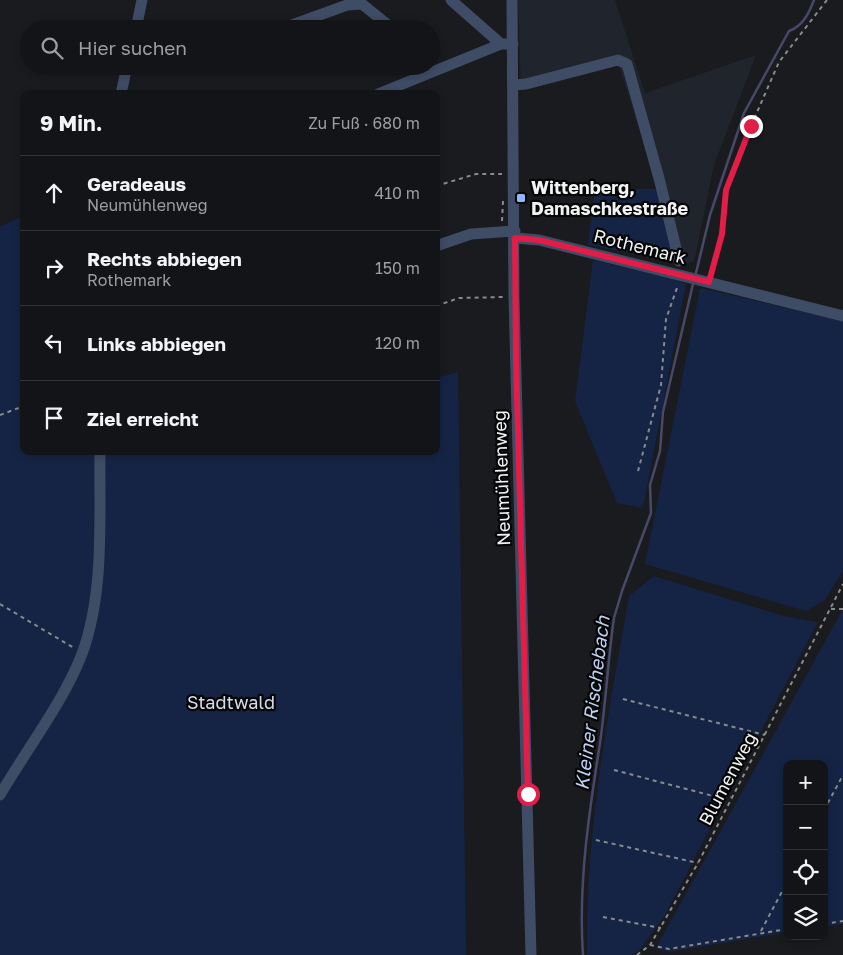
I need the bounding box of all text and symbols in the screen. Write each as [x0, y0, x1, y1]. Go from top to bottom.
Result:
search box [20, 20, 440, 75]
icon: search [38, 34, 66, 62]
text: Hier suchen [78, 36, 187, 59]
text: 9 Min. [40, 110, 102, 136]
text: Zu Fuß · 680 m [308, 113, 420, 133]
route end [740, 115, 763, 138]
text: Geradeaus [87, 172, 186, 195]
place label: Wittenberg, Damaschkestraße [531, 176, 689, 219]
icon: ahead [40, 179, 68, 207]
text: 410 m [374, 183, 420, 203]
marker: Wittenberg, Damaschkestraße [515, 192, 527, 204]
text: Neumühlenweg [87, 195, 208, 215]
street label: Rothemark [592, 224, 689, 268]
text: Rechts abbiegen [87, 247, 242, 270]
icon: right [40, 254, 68, 282]
text: 150 m [375, 258, 420, 278]
text: Rothemark [87, 270, 171, 290]
icon: left [40, 329, 68, 357]
text: Links abbiegen [87, 332, 226, 355]
text: 120 m [375, 333, 420, 353]
icon: arrive [40, 404, 68, 432]
text: Ziel erreicht [87, 407, 199, 430]
street label: Neumühlenweg [488, 410, 514, 546]
water label: Kleiner Rischebach [569, 613, 614, 791]
park label: Stadtwald [187, 691, 275, 713]
street label: Blumenweg [693, 728, 761, 829]
map controls [783, 760, 828, 940]
button: + [783, 760, 828, 805]
route start [517, 783, 540, 806]
button: − [783, 805, 828, 850]
button: locate [783, 850, 828, 895]
button: layers [783, 895, 828, 940]

